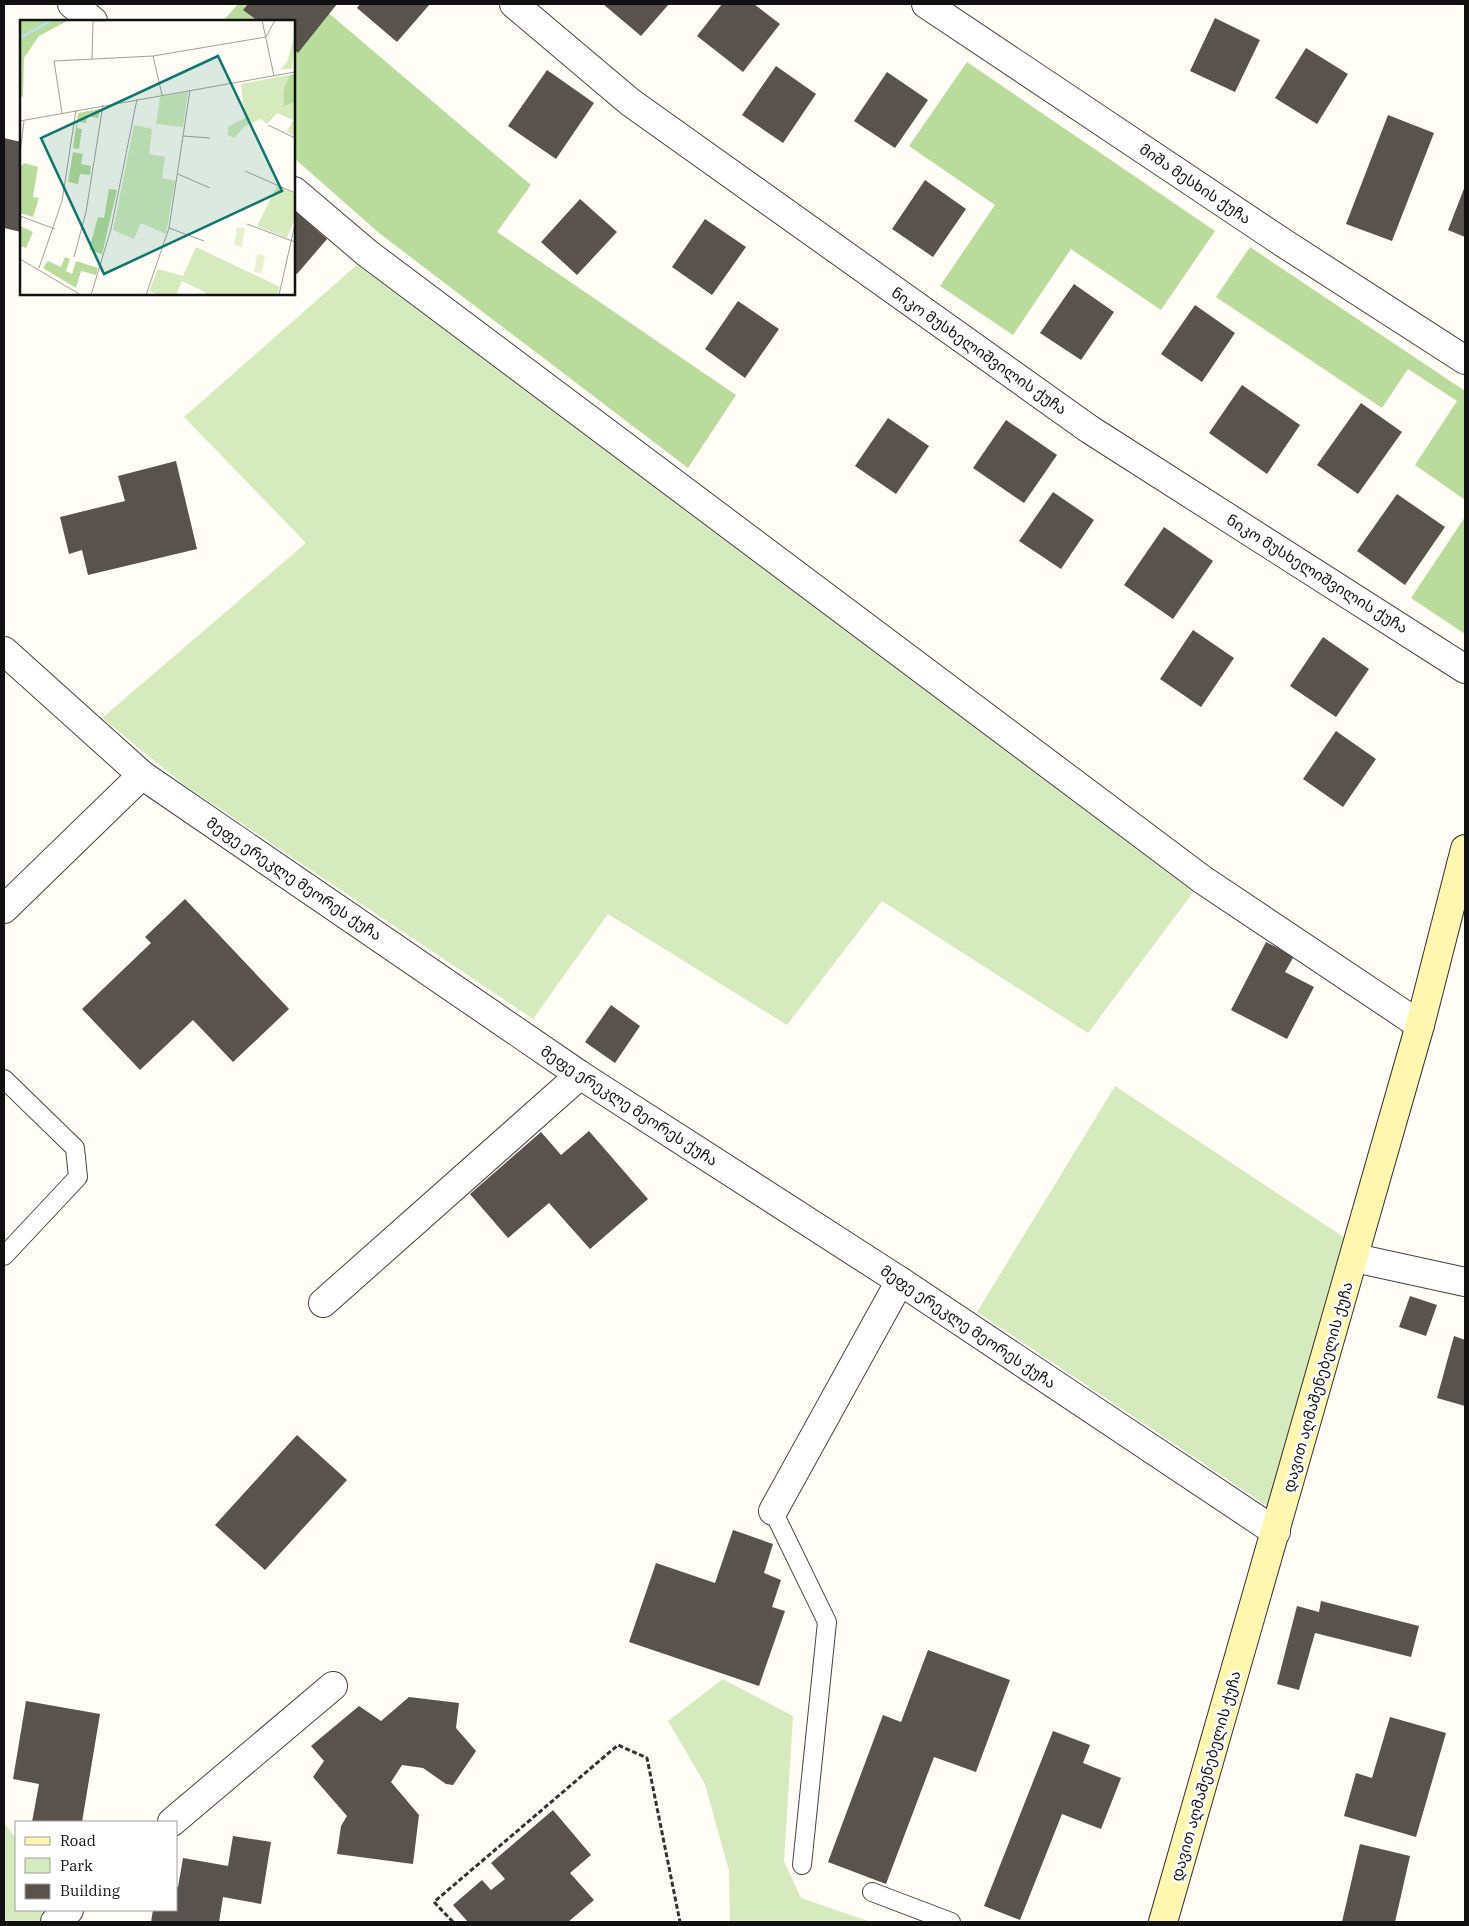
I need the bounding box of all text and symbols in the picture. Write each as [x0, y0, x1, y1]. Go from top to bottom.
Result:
inset map [20, 20, 295, 295]
street label: მიშა მესხის ქუჩა [1136, 139, 1255, 228]
street label: ნიკო მუსხელიშვილის ქუჩა [888, 283, 1071, 419]
street label: ნიკო მუსხელიშვილის ქუჩა [1223, 510, 1411, 637]
street label: მეფე ერეკლე მეორეს ქუჩა [203, 813, 385, 944]
street label: მეფე ერეკლე მეორეს ქუჩა [537, 1041, 721, 1170]
street label: მეფე ერეკლე მეორეს ქუჩა [877, 1261, 1059, 1392]
street label: დავით აღმაშენებელის ქუჩა [1278, 1279, 1357, 1494]
street label: დავით აღმაშენებელის ქუჩა [1166, 1668, 1245, 1883]
legend [15, 1821, 178, 1911]
text: Road [60, 1831, 96, 1850]
text: Park [60, 1856, 93, 1875]
text: Building [60, 1881, 120, 1900]

